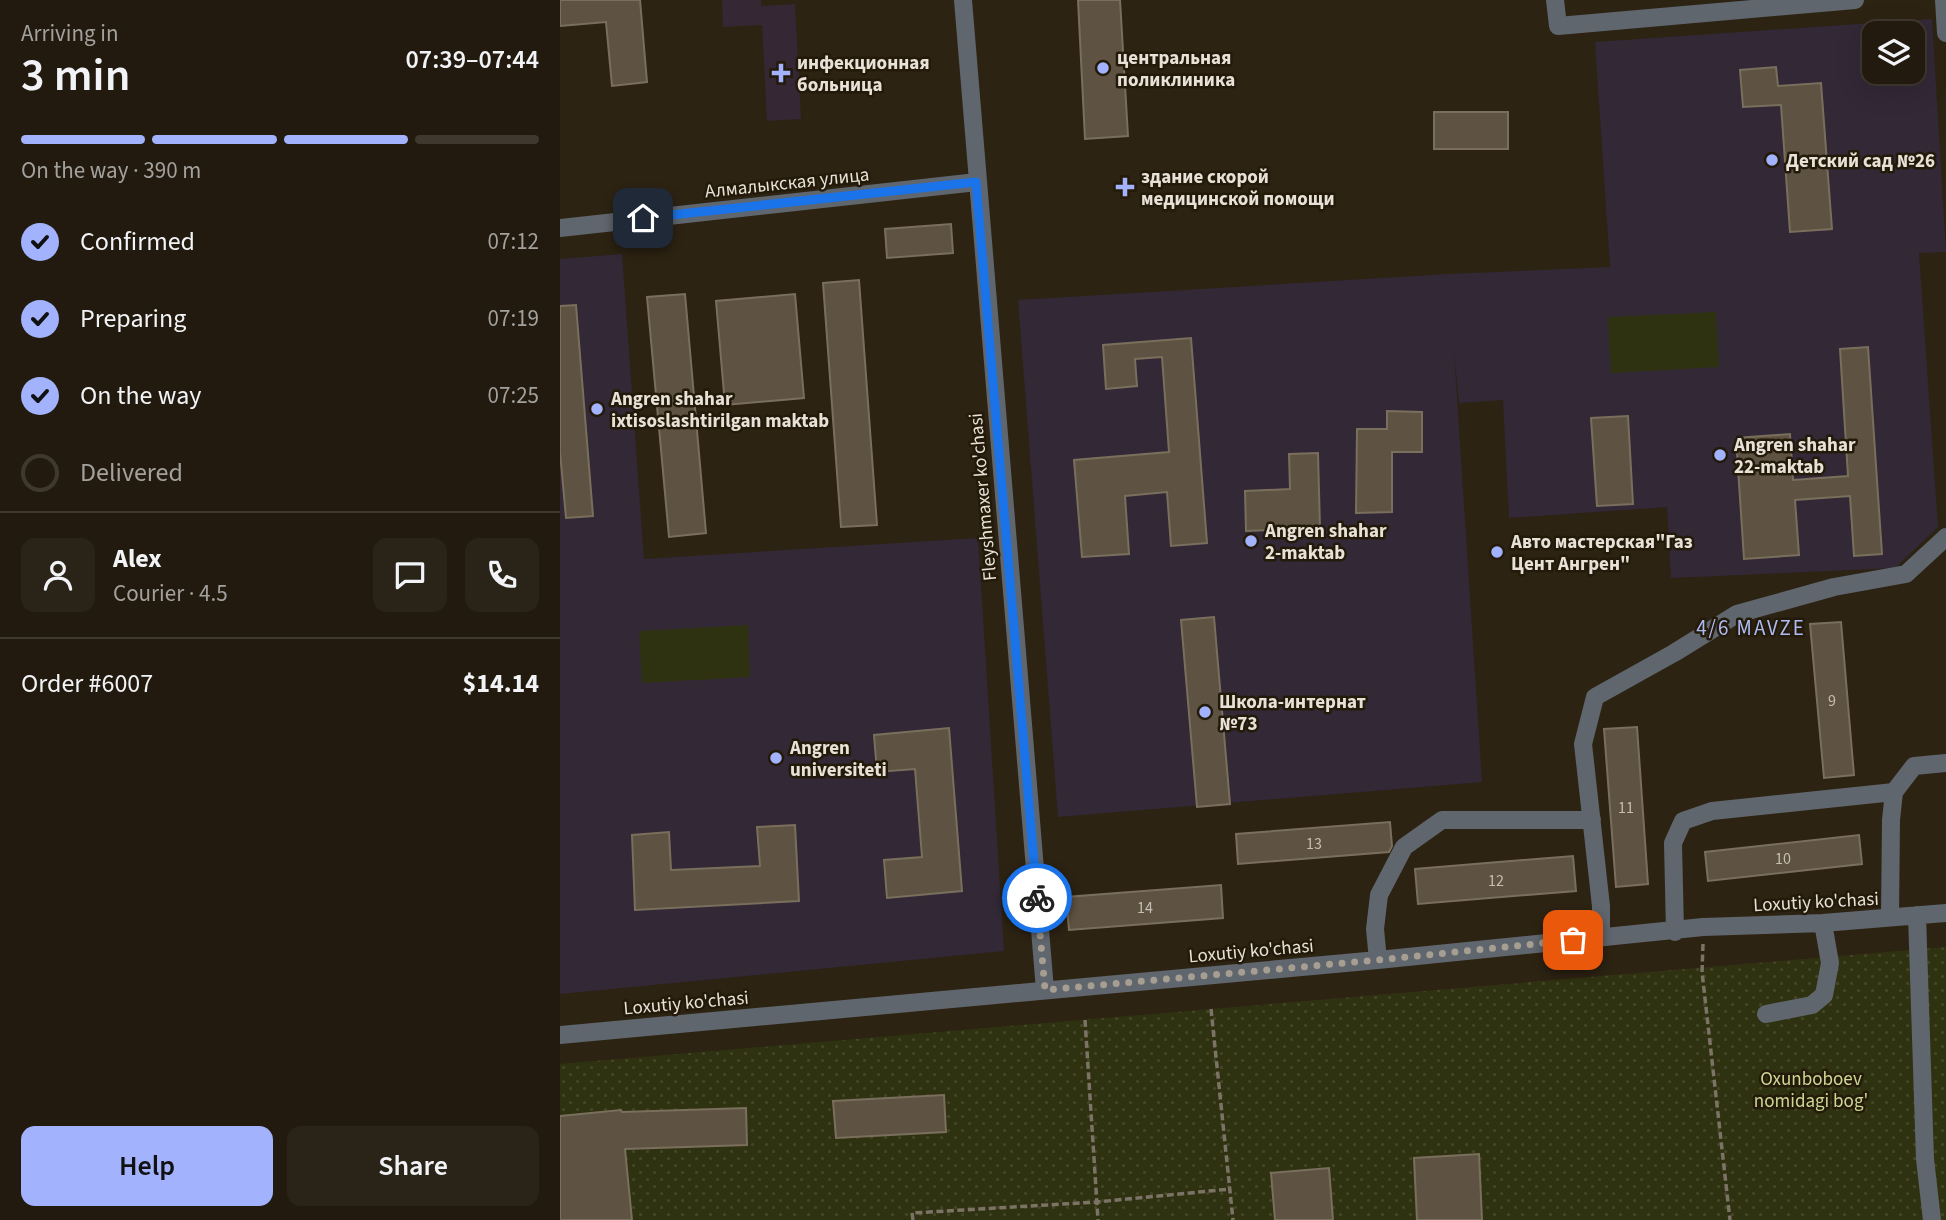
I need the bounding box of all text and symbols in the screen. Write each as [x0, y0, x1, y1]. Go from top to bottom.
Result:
text: Arriving in [21, 17, 119, 50]
map controls [1862, 21, 1925, 84]
button: layers [1862, 21, 1925, 84]
text: 07:39–07:44 [406, 41, 539, 78]
text: 3 min [21, 43, 130, 108]
place label: центральная поликлиника [1117, 45, 1235, 94]
place label: инфекционная больница [797, 50, 930, 99]
marker: центральная поликлиника [1095, 60, 1111, 76]
marker: инфекционная больница [771, 63, 791, 83]
place label: Детский сад №26 [1786, 148, 1935, 175]
marker: Детский сад №26 [1764, 152, 1780, 168]
text: On the way · 390 m [21, 154, 201, 187]
street label: Алмалыкская улица [704, 161, 871, 206]
place label: здание скорой медицинской помощи [1141, 164, 1335, 213]
marker: здание скорой медицинской помощи [1115, 177, 1135, 197]
pin [613, 188, 673, 248]
icon: home [624, 199, 662, 237]
icon: check [21, 223, 59, 261]
text: Confirmed [80, 223, 195, 260]
text: 07:12 [488, 225, 539, 258]
icon: check [21, 300, 59, 338]
text: Preparing [80, 300, 186, 337]
text: 07:19 [488, 302, 539, 335]
icon: check [21, 377, 59, 415]
text: On the way [80, 377, 201, 414]
text: 07:25 [488, 379, 539, 412]
place label: Angren shahar ixtisoslashtirilgan maktab [610, 386, 829, 435]
marker: Angren shahar ixtisoslashtirilgan maktab [589, 401, 605, 417]
street label: Fleyshmaxer ko'chasi [963, 412, 1004, 582]
place label: Angren shahar 22-maktab [1733, 432, 1856, 481]
marker: Angren shahar 22-maktab [1712, 447, 1728, 463]
text: Delivered [80, 454, 183, 491]
place label: Angren shahar 2-maktab [1264, 518, 1387, 567]
place label: Авто мастерская"Газ Цент Ангрен" [1510, 529, 1693, 578]
marker: Angren shahar 2-maktab [1243, 533, 1259, 549]
button: person [21, 538, 95, 612]
button: chat [373, 538, 447, 612]
button: phone [465, 538, 539, 612]
text: Alex [113, 540, 162, 577]
marker: Авто мастерская"Газ Цент Ангрен" [1489, 544, 1505, 560]
text: Courier · 4.5 [113, 577, 228, 610]
district label: 4/6 MAVZE [1696, 613, 1806, 643]
text: Order #6007 [21, 665, 153, 702]
text: $14.14 [463, 665, 539, 702]
place label: Школа-интернат №73 [1219, 689, 1366, 738]
house number: 9 [1828, 690, 1836, 712]
marker: Школа-интернат №73 [1197, 704, 1213, 720]
place label: Angren universiteti [789, 735, 887, 784]
marker: Angren universiteti [768, 750, 784, 766]
house number: 11 [1618, 797, 1634, 819]
house number: 13 [1306, 833, 1322, 855]
house number: 10 [1775, 848, 1791, 870]
courier [1002, 863, 1072, 933]
house number: 12 [1488, 870, 1504, 892]
icon: bike [1018, 879, 1056, 917]
street label: Loxutiy ko'chasi [1753, 886, 1880, 919]
house number: 14 [1137, 897, 1153, 919]
pin [1543, 910, 1603, 970]
icon: bag [1554, 921, 1592, 959]
street label: Loxutiy ko'chasi [1187, 933, 1315, 970]
street label: Loxutiy ko'chasi [622, 985, 750, 1022]
park label: Oxunboboev nomidagi bog' [1754, 1066, 1868, 1115]
button: Help [21, 1126, 273, 1206]
button: Share [287, 1126, 539, 1206]

